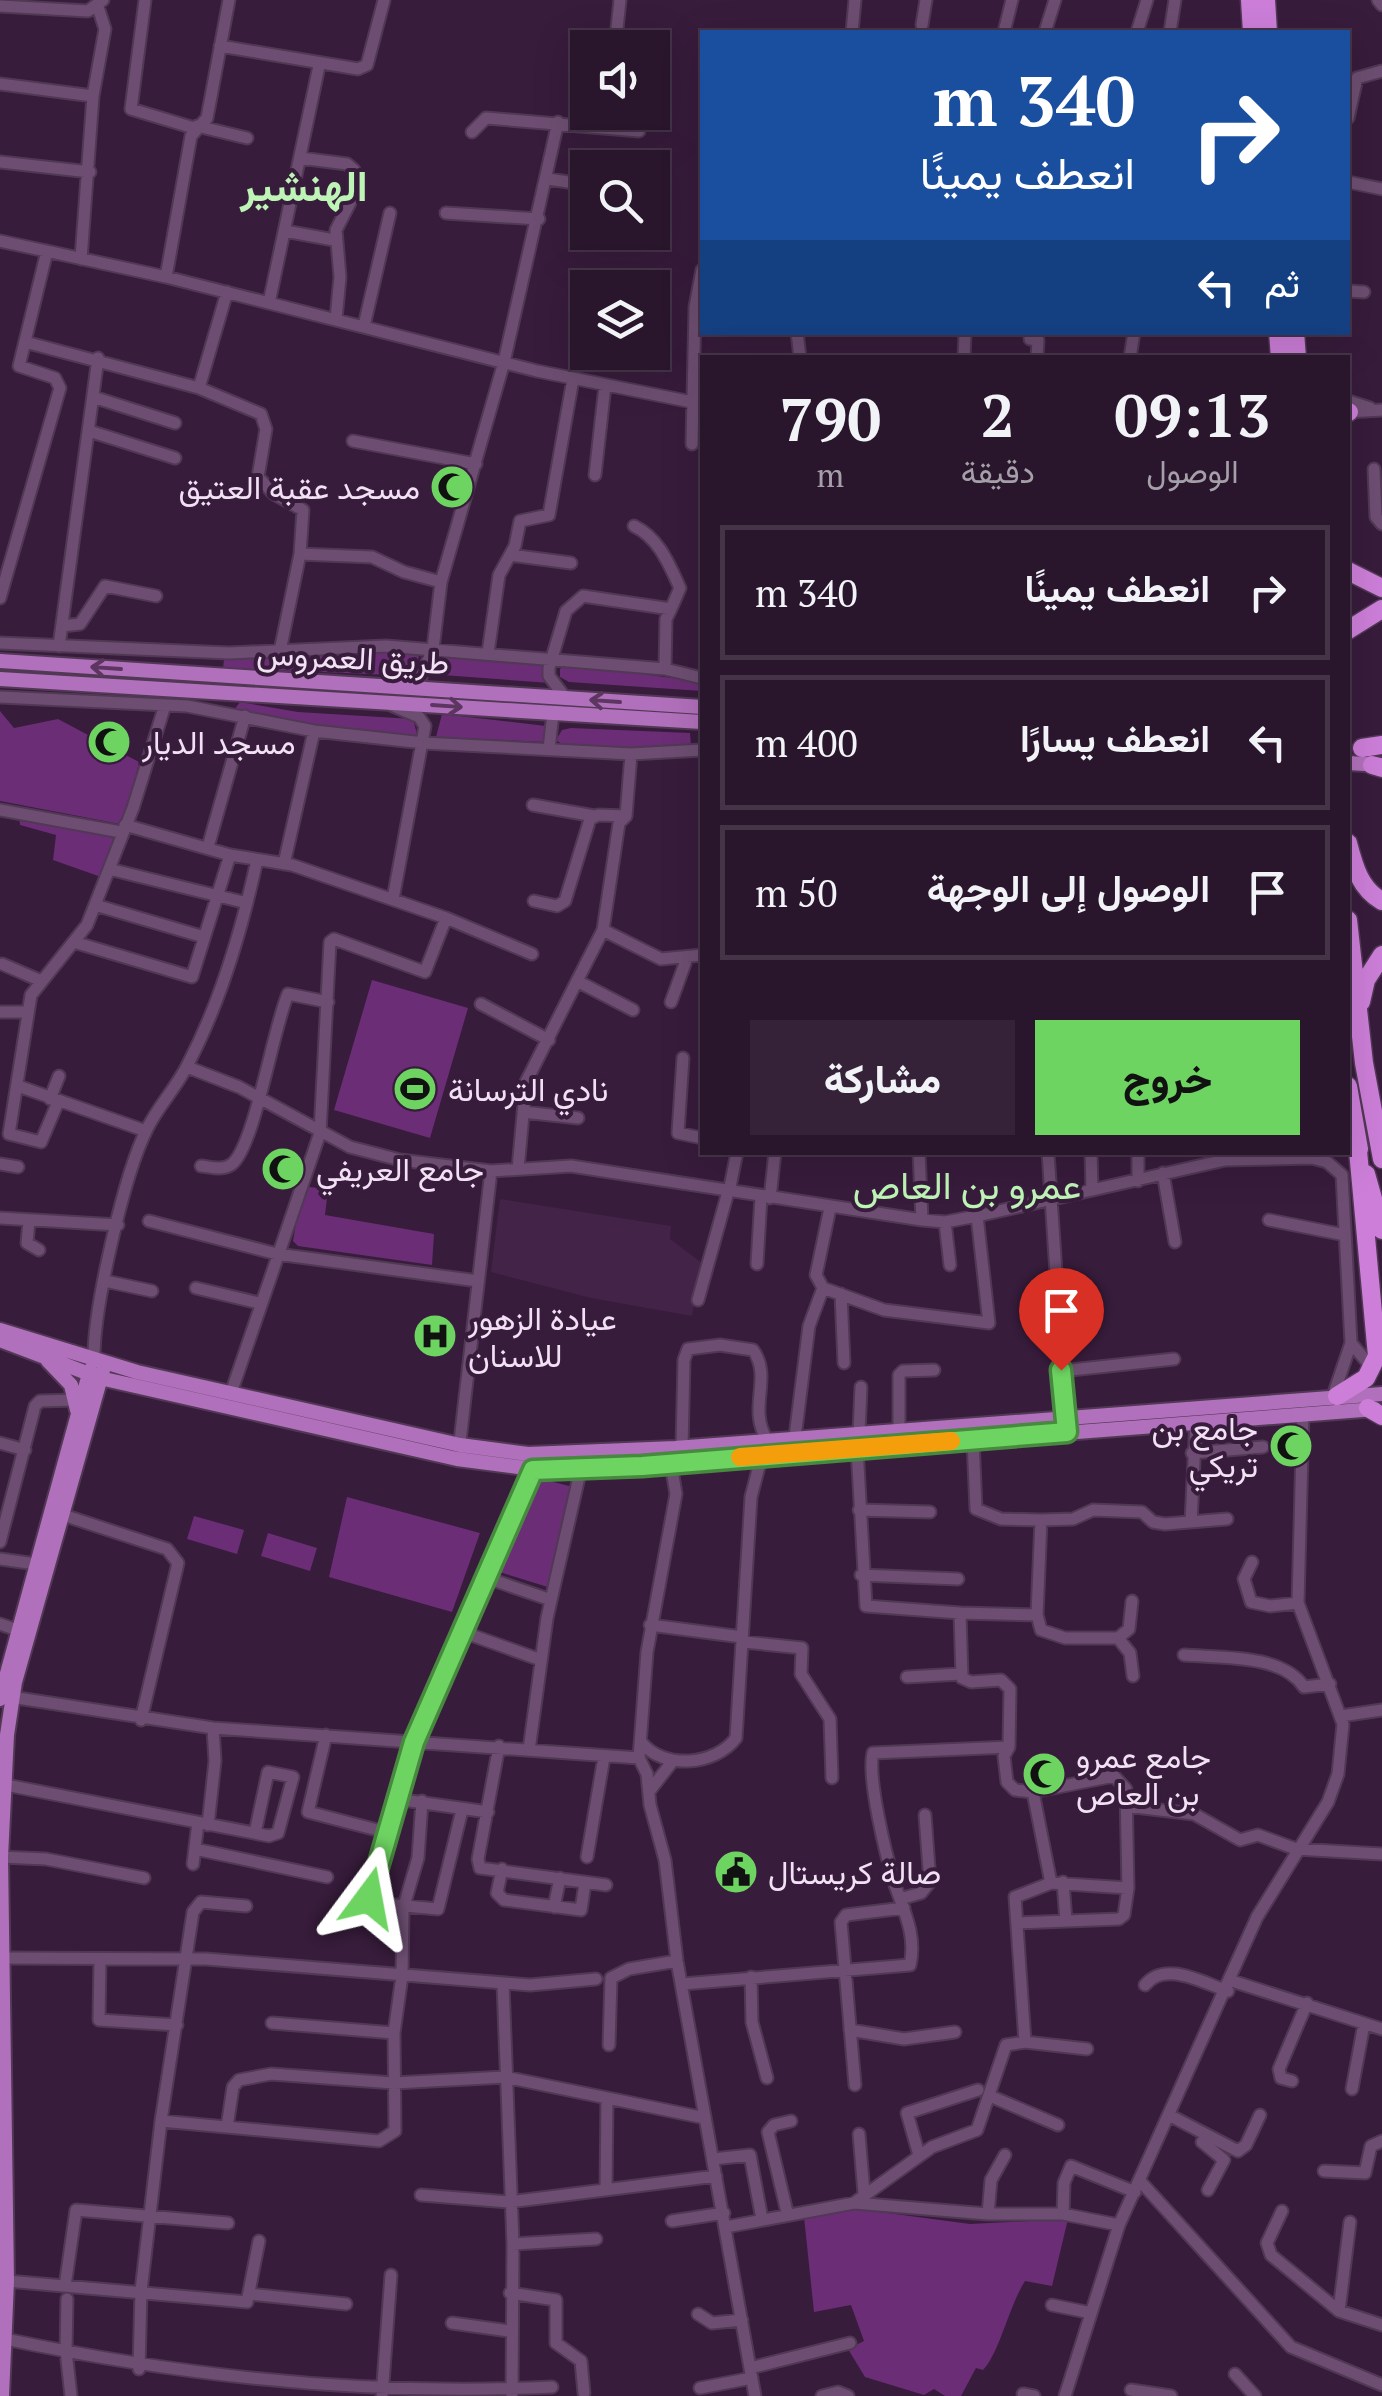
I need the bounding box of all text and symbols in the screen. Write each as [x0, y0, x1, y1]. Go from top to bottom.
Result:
map controls [570, 30, 670, 370]
button: sound [570, 30, 670, 130]
text: 340 m [933, 53, 1135, 146]
icon: right [1170, 70, 1300, 200]
text: انعطف يمينًا [920, 142, 1135, 202]
button: search [570, 150, 670, 250]
district label: الهنشير [239, 157, 368, 213]
text: ثم [1264, 258, 1300, 308]
icon: left [1189, 260, 1244, 315]
button: layers [570, 270, 670, 370]
text: 2 [981, 375, 1015, 454]
text: 09:13 [1114, 375, 1271, 454]
text: 790 [780, 379, 881, 458]
text: دقيقة [961, 450, 1035, 492]
text: الوصول [1146, 450, 1239, 492]
text: m [817, 454, 844, 496]
mosque icon: مسجد عقبة العتيق [429, 464, 475, 510]
place label: مسجد عقبة العتيق [179, 466, 420, 508]
text: انعطف يمينًا [1025, 563, 1210, 613]
icon: right [1240, 565, 1295, 620]
text: 340 m [755, 568, 858, 618]
street label: طريق العمروس [256, 631, 450, 683]
one-way arrow [91, 659, 123, 678]
one-way arrow [590, 691, 622, 710]
one-way arrow [430, 697, 462, 716]
text: انعطف يسارًا [1020, 713, 1210, 763]
icon: left [1240, 715, 1295, 770]
text: 400 m [755, 718, 858, 768]
mosque icon: مسجد الديار [86, 719, 132, 765]
place label: مسجد الديار [141, 721, 296, 763]
text: الوصول إلى الوجهة [927, 863, 1210, 913]
icon: arrive [1240, 865, 1295, 920]
text: 50 m [755, 868, 838, 918]
button: مشاركة [750, 1020, 1015, 1135]
button: خروج [1035, 1020, 1300, 1135]
sports icon: نادي الترسانة [392, 1066, 438, 1112]
place label: نادي الترسانة [448, 1068, 608, 1116]
mosque icon: جامع العريفي [260, 1146, 306, 1192]
place label: جامع العريفي [316, 1148, 484, 1196]
district label: عمرو بن العاص [853, 1160, 1081, 1210]
pin [1019, 1268, 1104, 1371]
icon: arrive [1034, 1283, 1089, 1338]
place label: عيادة الزهور للاسنان [467, 1297, 617, 1376]
hospital icon: عيادة الزهور للاسنان [412, 1313, 458, 1359]
place label: جامع بن تريكي [1152, 1407, 1258, 1492]
mosque icon: جامع بن تريكي [1268, 1423, 1314, 1469]
place label: جامع عمرو بن العاص [1076, 1735, 1211, 1814]
mosque icon: جامع عمرو بن العاص [1021, 1751, 1067, 1797]
position arrow [317, 1846, 421, 1950]
public building icon: صالة كريستال [713, 1849, 759, 1895]
place label: صالة كريستال [768, 1851, 941, 1893]

